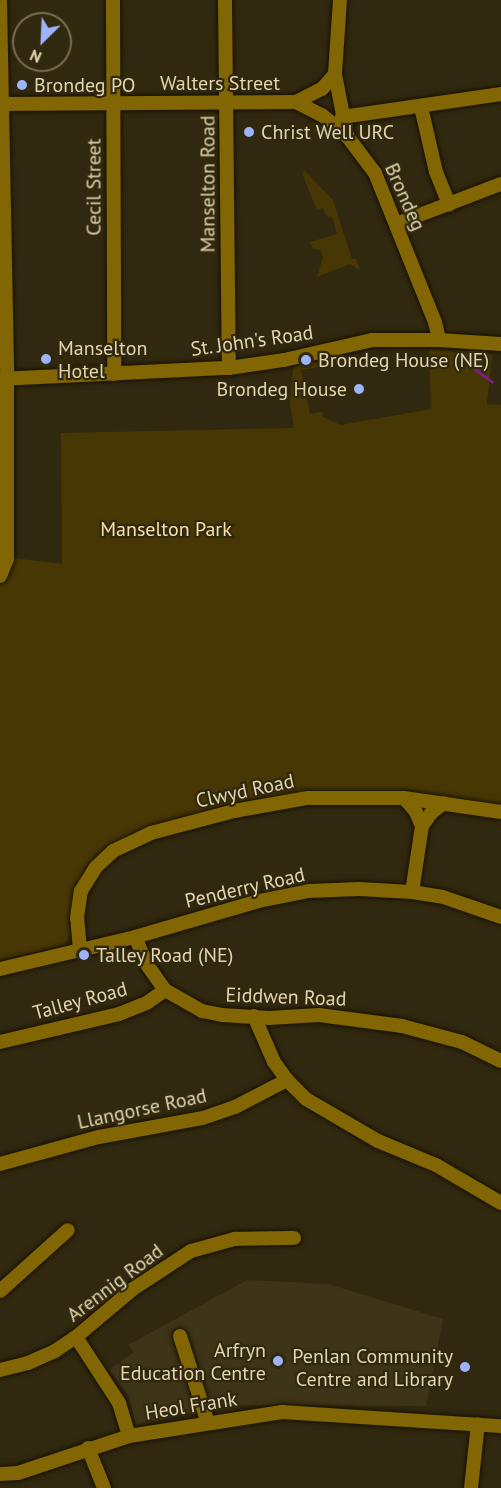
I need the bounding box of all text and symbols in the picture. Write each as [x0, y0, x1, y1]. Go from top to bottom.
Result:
north arrow [12, 12, 72, 72]
text: N [27, 45, 44, 68]
street label: Walters Street [160, 71, 280, 95]
place label: Brondeg PO [34, 73, 135, 97]
marker: Brondeg PO [15, 78, 29, 92]
street label: Manselton Road [196, 116, 220, 252]
place label: Christ Well URC [261, 120, 394, 144]
marker: Christ Well URC [242, 125, 256, 139]
street label: Cecil Street [82, 138, 106, 236]
street label: Brondeg [379, 159, 431, 235]
street label: St. John's Road [188, 320, 316, 362]
place label: Manselton Hotel [58, 336, 147, 383]
place label: Brondeg House (NE) [318, 348, 489, 372]
marker: Manselton Hotel [39, 352, 53, 366]
marker: Brondeg House (NE) [299, 353, 313, 367]
place label: Brondeg House [217, 377, 347, 401]
marker: Brondeg House [352, 382, 366, 396]
park label: Manselton Park [100, 517, 232, 541]
street label: Clwyd Road [194, 769, 296, 813]
street label: Penderry Road [182, 862, 308, 914]
place label: Talley Road (NE) [96, 943, 234, 967]
marker: Talley Road (NE) [77, 948, 91, 962]
street label: Talley Road [30, 977, 130, 1025]
street label: Eiddwen Road [225, 983, 347, 1011]
street label: Llangorse Road [75, 1084, 209, 1134]
street label: Arennig Road [62, 1239, 168, 1327]
place label: Arfryn Education Centre [120, 1338, 266, 1385]
place label: Penlan Community Centre and Library [292, 1344, 453, 1391]
marker: Arfryn Education Centre [271, 1354, 285, 1368]
marker: Penlan Community Centre and Library [458, 1360, 472, 1374]
street label: Heol Frank [143, 1387, 239, 1425]

